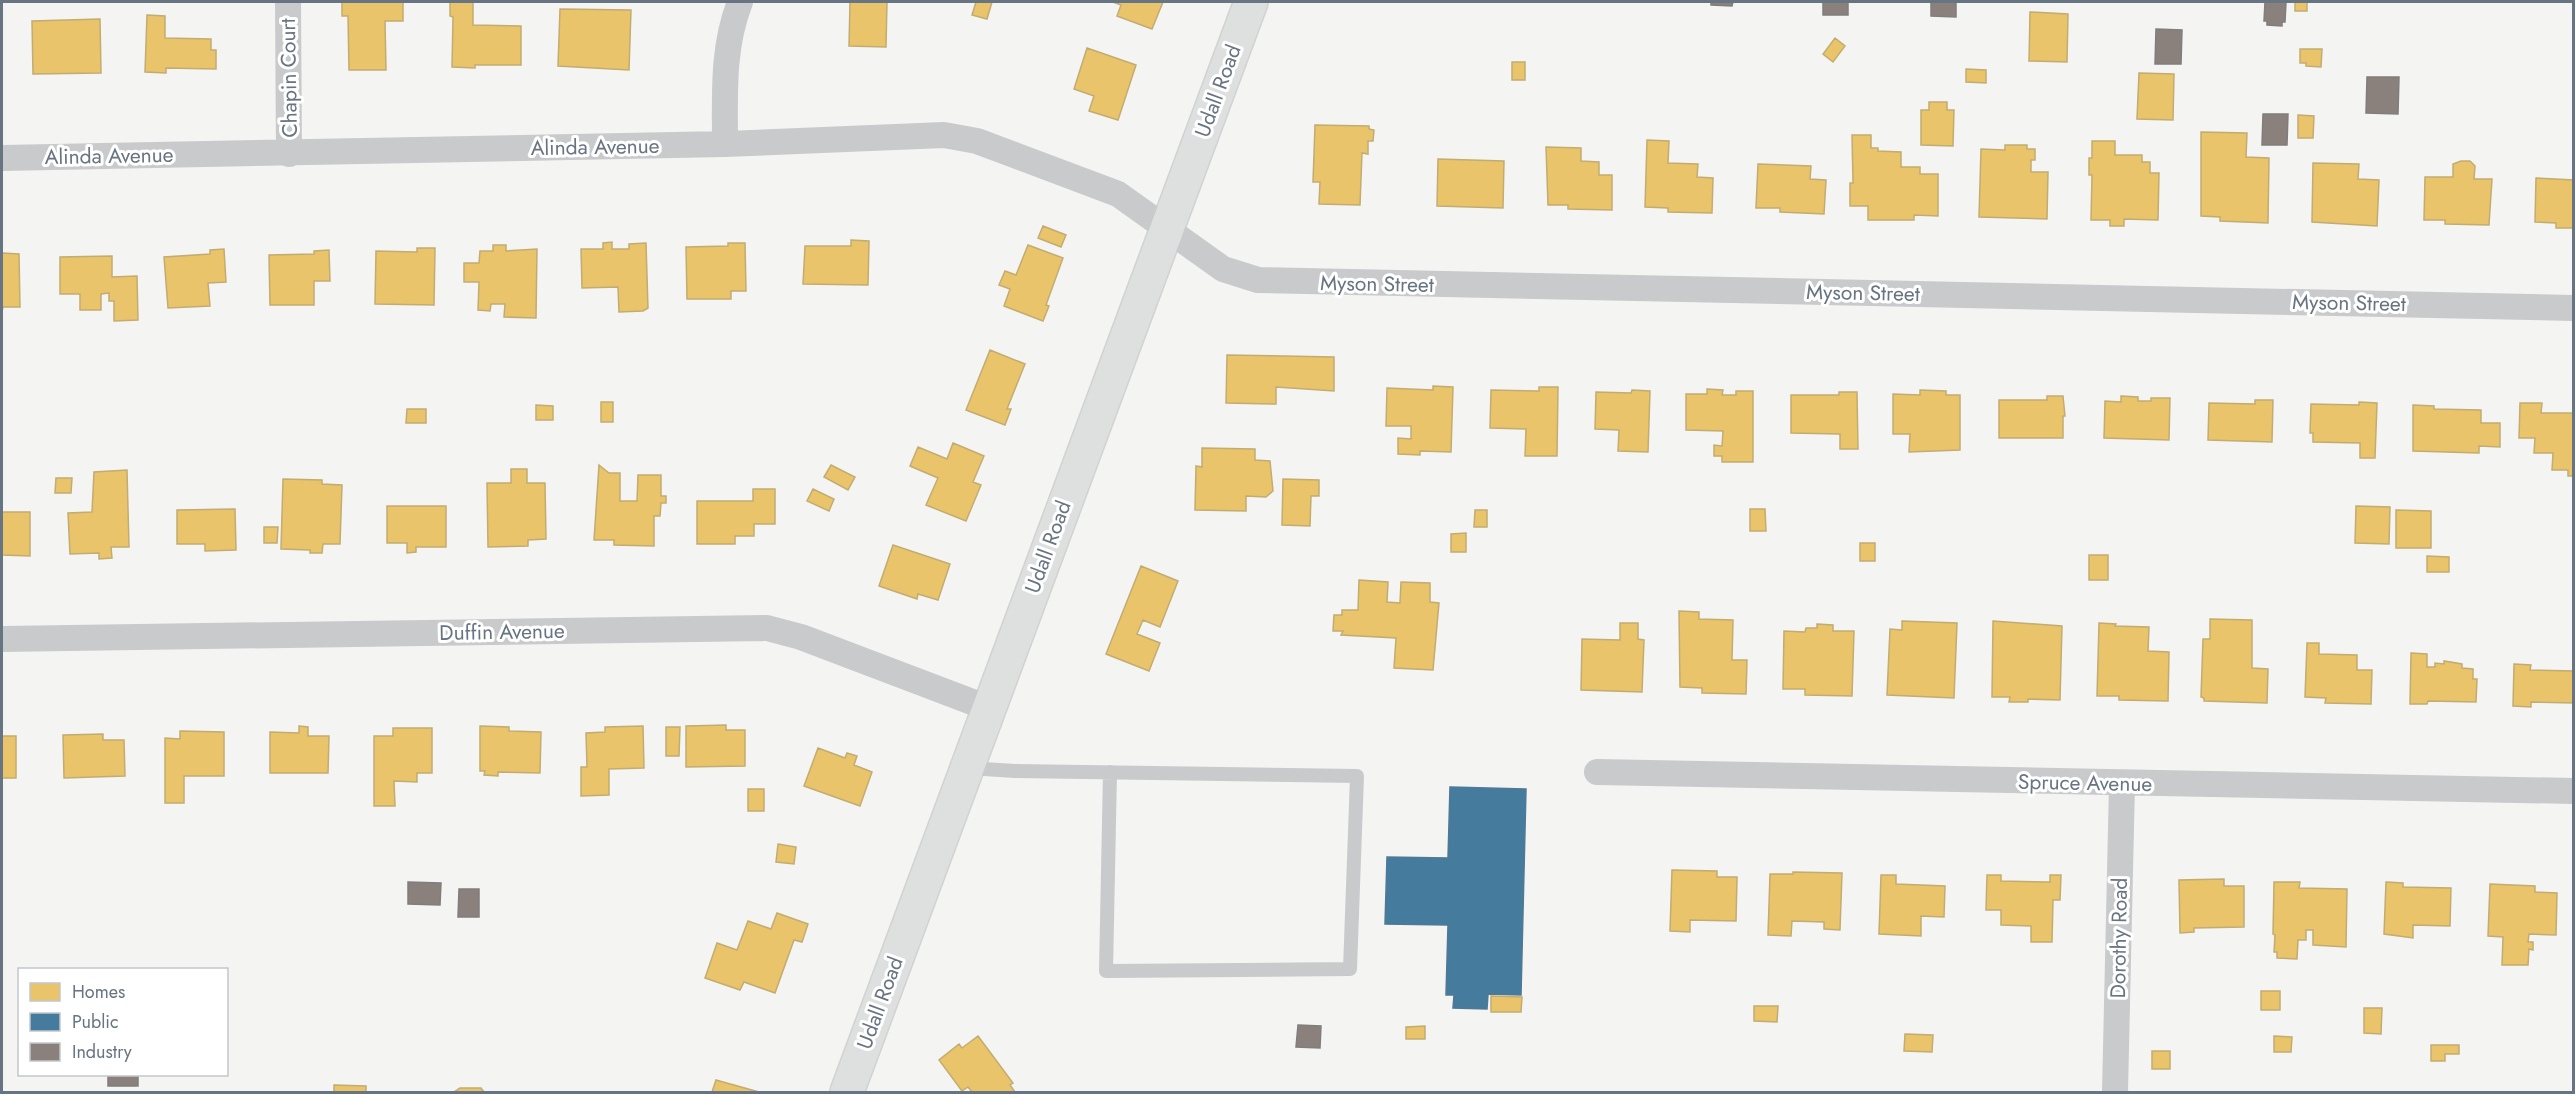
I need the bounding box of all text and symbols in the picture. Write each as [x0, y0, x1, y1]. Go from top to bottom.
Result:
street label: Chapin Court [273, 18, 305, 138]
street label: Udall Road [1187, 41, 1249, 141]
street label: Alinda Avenue [530, 131, 660, 163]
street label: Alinda Avenue [44, 140, 174, 172]
street label: Myson Street [1320, 268, 1434, 300]
street label: Myson Street [1806, 277, 1920, 309]
street label: Myson Street [2292, 287, 2406, 319]
street label: Udall Road [1017, 497, 1079, 597]
street label: Duffin Avenue [439, 616, 565, 648]
street label: Spruce Avenue [2018, 767, 2153, 799]
street label: Dorothy Road [2103, 877, 2135, 999]
street label: Udall Road [849, 953, 911, 1053]
legend [18, 968, 228, 1076]
text: Homes [72, 979, 125, 1005]
text: Public [72, 1009, 119, 1035]
text: Industry [72, 1039, 132, 1065]

